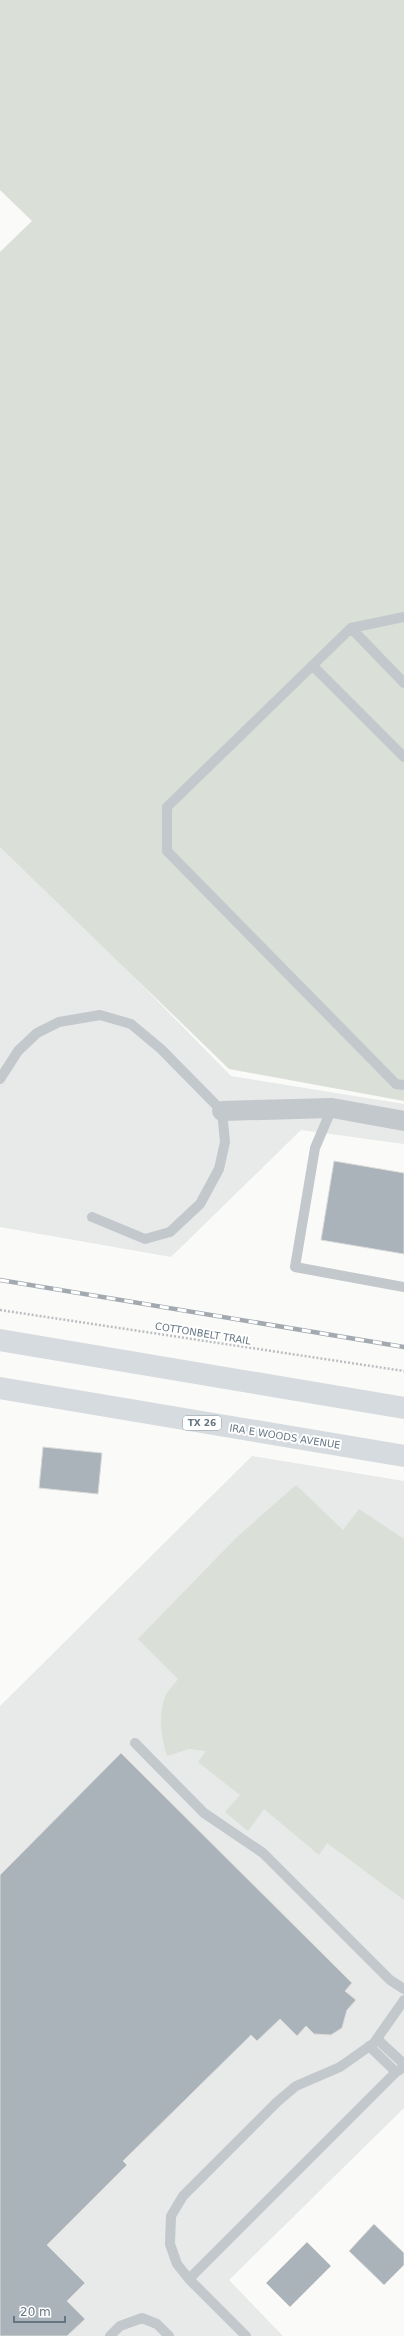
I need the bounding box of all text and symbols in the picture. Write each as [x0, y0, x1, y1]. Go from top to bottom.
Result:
street label: COTTONBELT TRAIL [154, 1320, 252, 1347]
road number: TX 26 [183, 1416, 221, 1430]
street label: IRA E WOODS AVENUE [229, 1422, 341, 1451]
scale bar [14, 2298, 65, 2324]
text: 20 m [20, 2305, 51, 2319]

